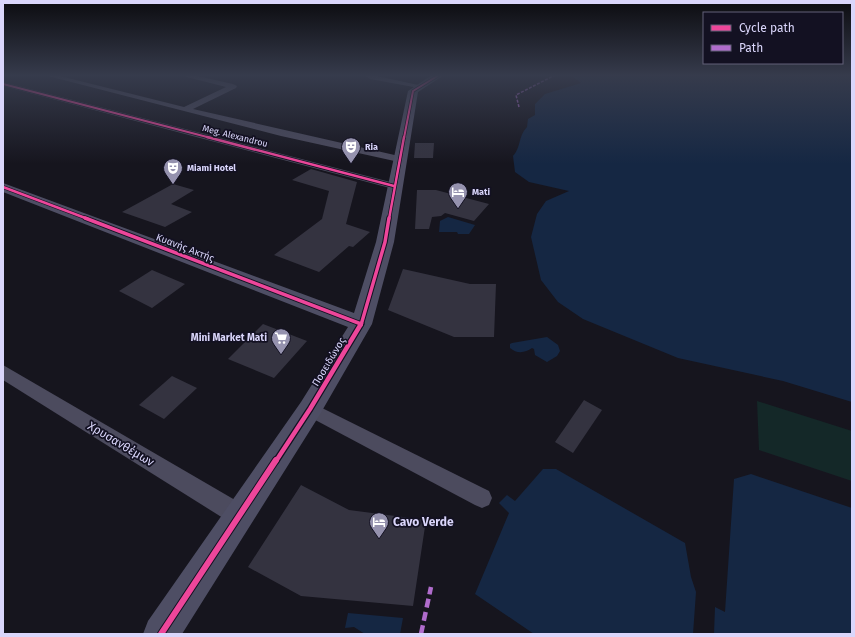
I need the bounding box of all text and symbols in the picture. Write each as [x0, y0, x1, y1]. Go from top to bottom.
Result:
legend [703, 12, 843, 64]
text: Cycle path [739, 21, 795, 35]
text: Path [739, 41, 763, 55]
street label: Meg. Alexandrou [201, 123, 269, 149]
theatre icon: Ria [340, 136, 362, 164]
place label: Ria [365, 142, 378, 152]
theatre icon: Miami Hotel [162, 157, 184, 185]
place label: Miami Hotel [187, 163, 236, 173]
hotel icon: Mati [447, 181, 469, 209]
place label: Mati [472, 187, 490, 197]
street label: Κυανής Ακτής [154, 231, 216, 265]
supermarket icon: Mini Market Mati [270, 327, 292, 355]
place label: Mini Market Mati [191, 332, 267, 344]
street label: Ποσειδώνος [309, 335, 348, 389]
street label: Χρυσανθέμων [85, 419, 157, 469]
hotel icon: Cavo Verde [368, 511, 390, 539]
place label: Cavo Verde [393, 515, 454, 529]

